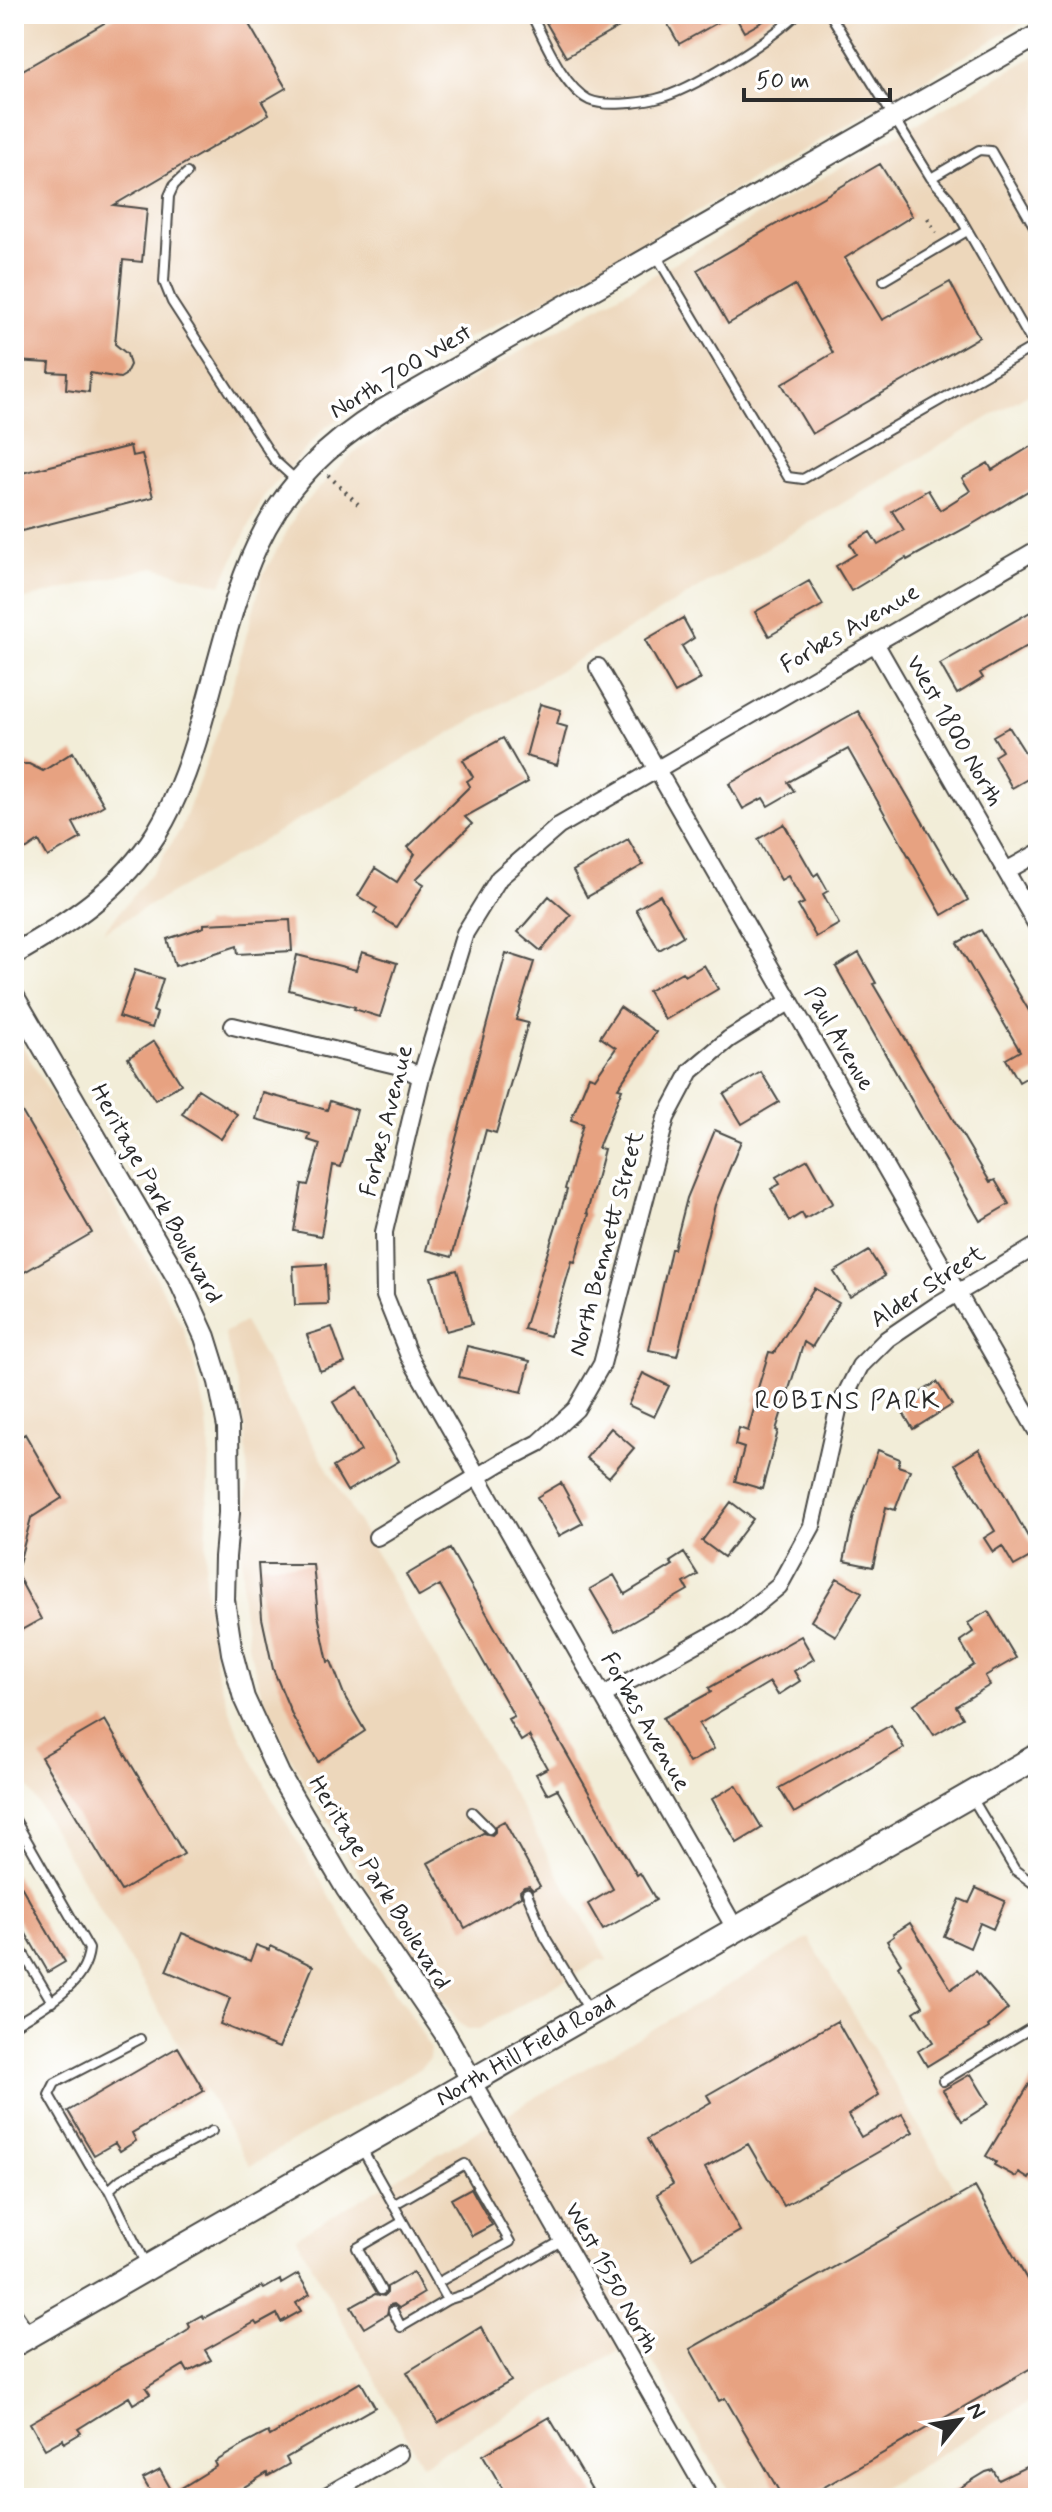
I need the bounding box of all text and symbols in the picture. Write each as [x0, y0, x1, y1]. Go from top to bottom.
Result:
scale bar [744, 52, 890, 102]
text: 50 m [756, 66, 810, 97]
street label: North 700 West [324, 317, 478, 427]
street label: Forbes Avenue [775, 577, 925, 681]
street label: West 1800 North [898, 650, 1010, 812]
street label: Paul Avenue [797, 981, 881, 1097]
street label: Forbes Avenue [353, 1042, 421, 1200]
street label: Heritage Park Boulevard [83, 1079, 229, 1309]
street label: North Bennett Street [562, 1128, 652, 1360]
street label: Alder Street [865, 1238, 991, 1336]
district label: ROBINS PARK [754, 1385, 942, 1419]
street label: Forbes Avenue [593, 1647, 697, 1797]
street label: Heritage Park Boulevard [301, 1770, 457, 1996]
street label: North Hill Field Road [430, 1986, 621, 2114]
street label: West 1550 North [557, 2197, 665, 2359]
north arrow [920, 2380, 1000, 2460]
text: N [960, 2398, 991, 2424]

